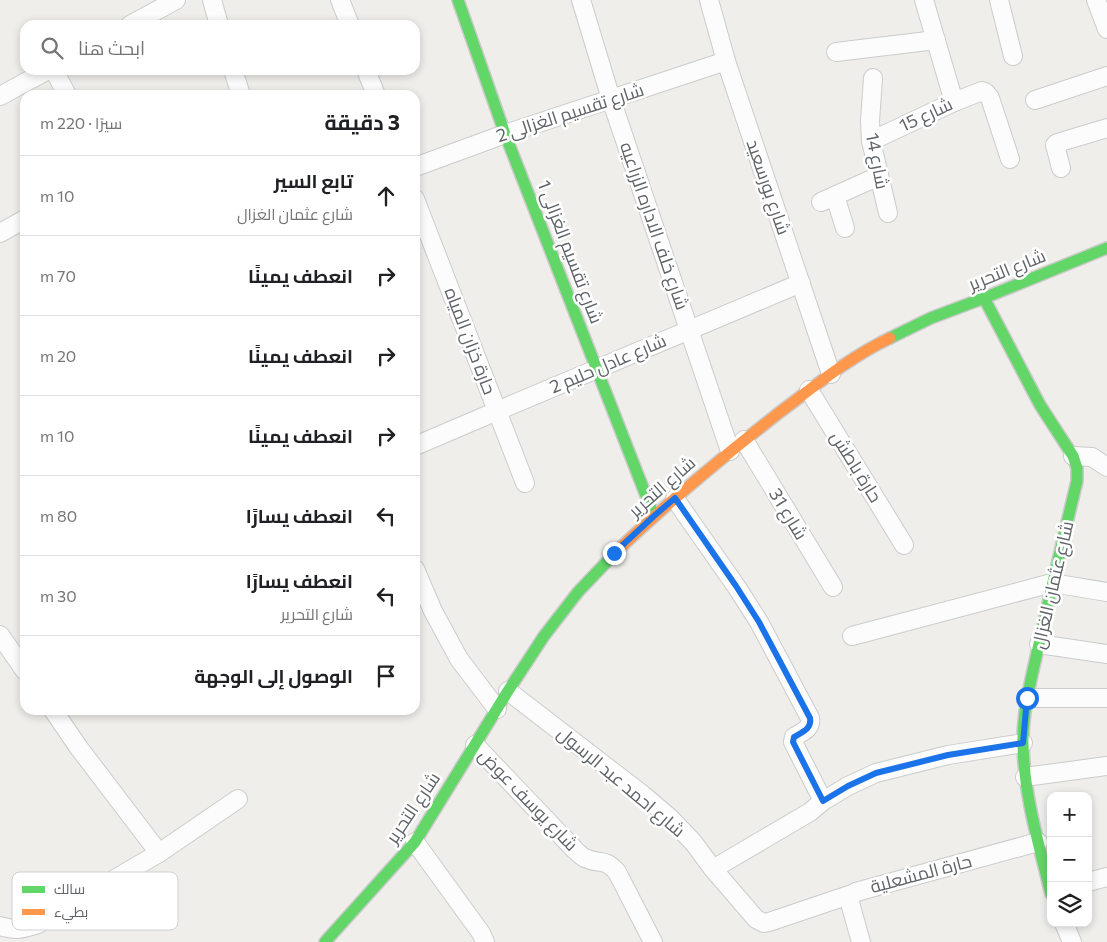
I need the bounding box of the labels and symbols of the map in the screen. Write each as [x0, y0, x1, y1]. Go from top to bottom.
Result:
street label: شارع تقسيم الغزالى 2 [493, 78, 647, 148]
street label: شارع 15 [895, 92, 957, 138]
street label: شارع 14 [860, 131, 894, 191]
street label: شارع بورسعيد [740, 136, 796, 238]
street label: شارع خلف الاداره الزراعيه [614, 139, 694, 313]
street label: شارع تقسيم الغزالى 1 [532, 177, 608, 327]
street label: شارع التحرير [964, 244, 1049, 297]
street label: حارة خزان المياه [440, 284, 501, 398]
street label: شارع عادل حليم 2 [546, 329, 670, 399]
street label: حارة باطش [825, 427, 887, 507]
street label: شارع التحرير [623, 451, 701, 523]
street label: شارع 31 [763, 484, 813, 544]
street label: شارع عثمان الغزال [1027, 519, 1079, 651]
route end [603, 542, 626, 565]
route start [1016, 687, 1039, 710]
street label: شارع احمد عبد الرسول [552, 721, 690, 843]
street label: شارع يوسف عوض [473, 744, 583, 856]
street label: شارع التحرير [380, 768, 446, 849]
street label: حارة المشعلية [868, 849, 974, 898]
legend [12, 872, 178, 930]
text: سالك [54, 880, 85, 897]
text: بطيء [54, 903, 88, 924]

